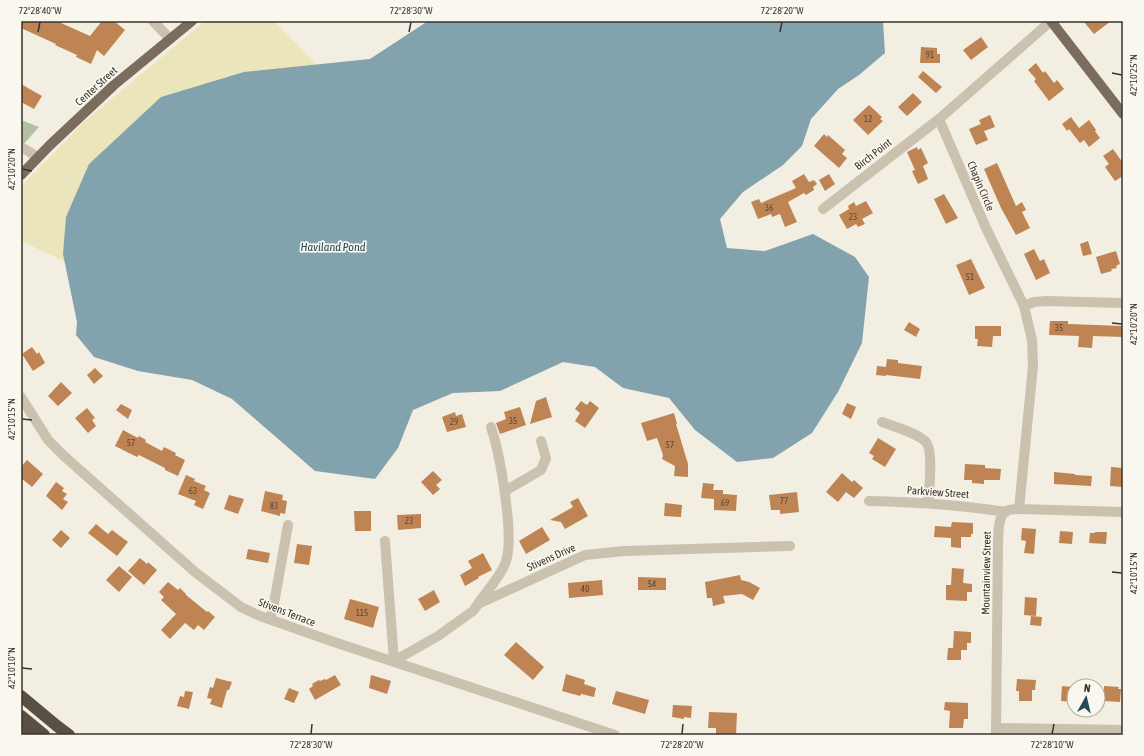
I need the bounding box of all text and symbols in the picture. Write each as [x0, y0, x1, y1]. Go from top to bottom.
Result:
text: 72°28'40"W [18, 5, 62, 16]
text: 72°28'30"W [389, 5, 433, 16]
text: 72°28'20"W [760, 5, 804, 16]
house number: 91 [926, 50, 934, 60]
text: 42°10'25"N [1128, 54, 1139, 96]
street label: Center Street [73, 64, 119, 108]
house number: 12 [864, 114, 872, 124]
street label: Birch Point [852, 136, 894, 172]
text: 42°10'20"N [6, 148, 17, 190]
street label: Chapin Circle [965, 159, 997, 213]
house number: 36 [765, 203, 773, 213]
house number: 23 [849, 212, 857, 222]
water label: Haviland Pond [301, 240, 366, 254]
house number: 51 [966, 272, 974, 282]
text: 42°10'20"N [1128, 303, 1139, 345]
house number: 35 [1055, 323, 1063, 333]
text: 42°10'15"N [6, 398, 17, 440]
house number: 35 [509, 416, 517, 426]
house number: 29 [450, 417, 458, 427]
house number: 57 [127, 438, 135, 448]
house number: 57 [666, 440, 674, 450]
street label: Parkview Street [906, 484, 970, 500]
house number: 63 [189, 486, 197, 496]
house number: 77 [780, 496, 788, 506]
house number: 69 [721, 498, 729, 508]
house number: 83 [270, 501, 278, 511]
house number: 23 [405, 516, 413, 526]
street label: Mountainview Street [979, 531, 993, 615]
street label: Stivens Drive [525, 541, 577, 573]
text: 42°10'15"N [1128, 552, 1139, 594]
house number: 54 [648, 579, 656, 589]
house number: 40 [581, 584, 589, 594]
street label: Stivens Terrace [257, 596, 317, 628]
house number: 115 [356, 608, 368, 618]
text: 42°10'10"N [6, 647, 17, 689]
north arrow [1066, 678, 1106, 718]
text: N [1083, 682, 1091, 694]
text: 72°28'30"W [289, 739, 333, 750]
text: 72°28'20"W [660, 739, 704, 750]
text: 72°28'10"W [1030, 739, 1074, 750]

